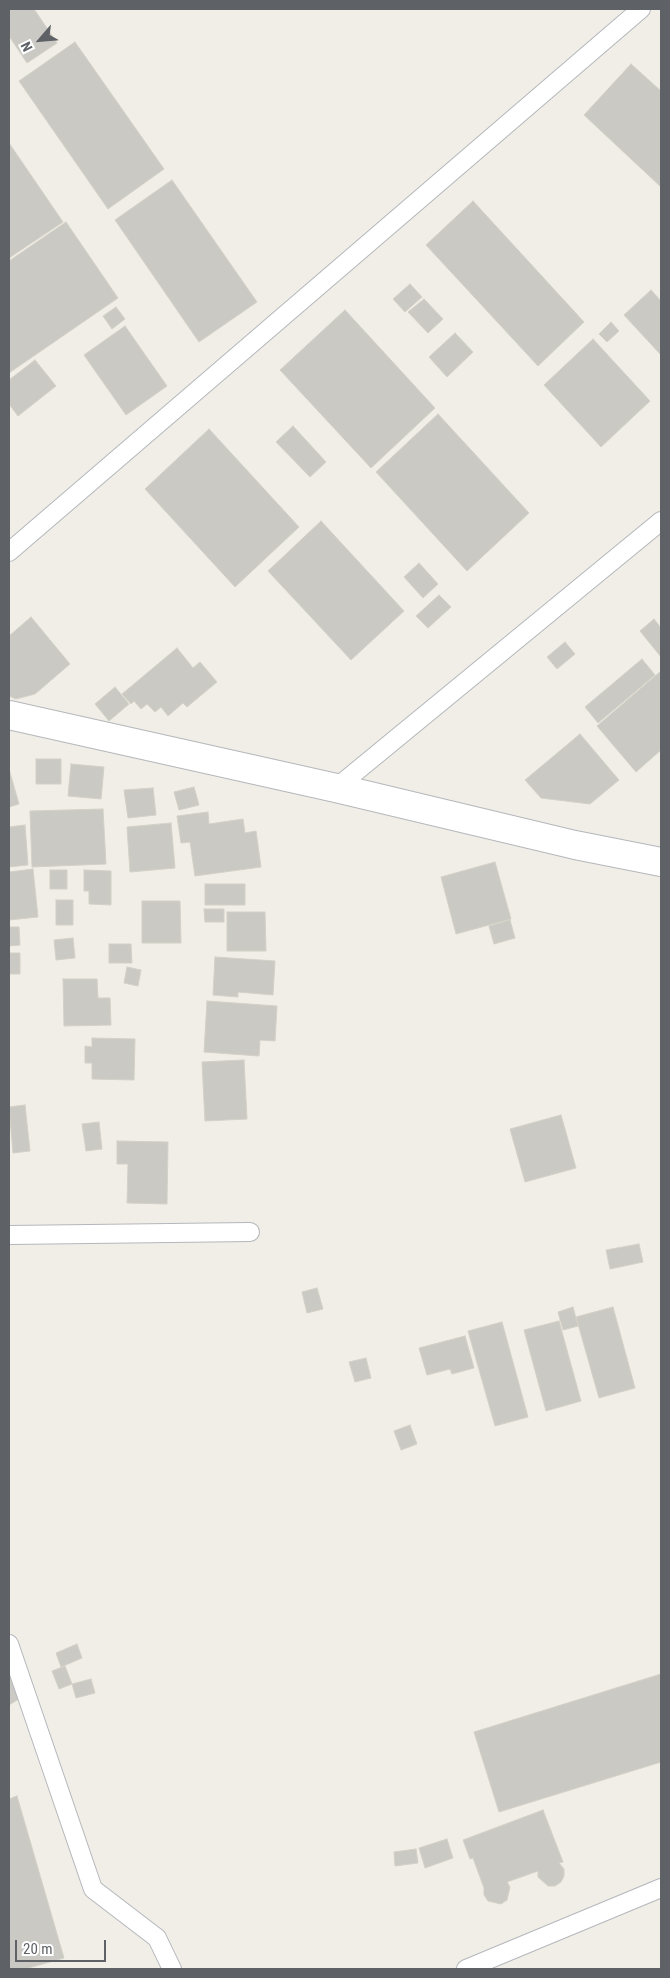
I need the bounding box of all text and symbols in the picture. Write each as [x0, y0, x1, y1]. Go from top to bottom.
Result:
north arrow [15, 15, 65, 65]
text: N [18, 39, 36, 54]
scale bar [18, 1930, 109, 1962]
text: 20 m [23, 1940, 53, 1958]

